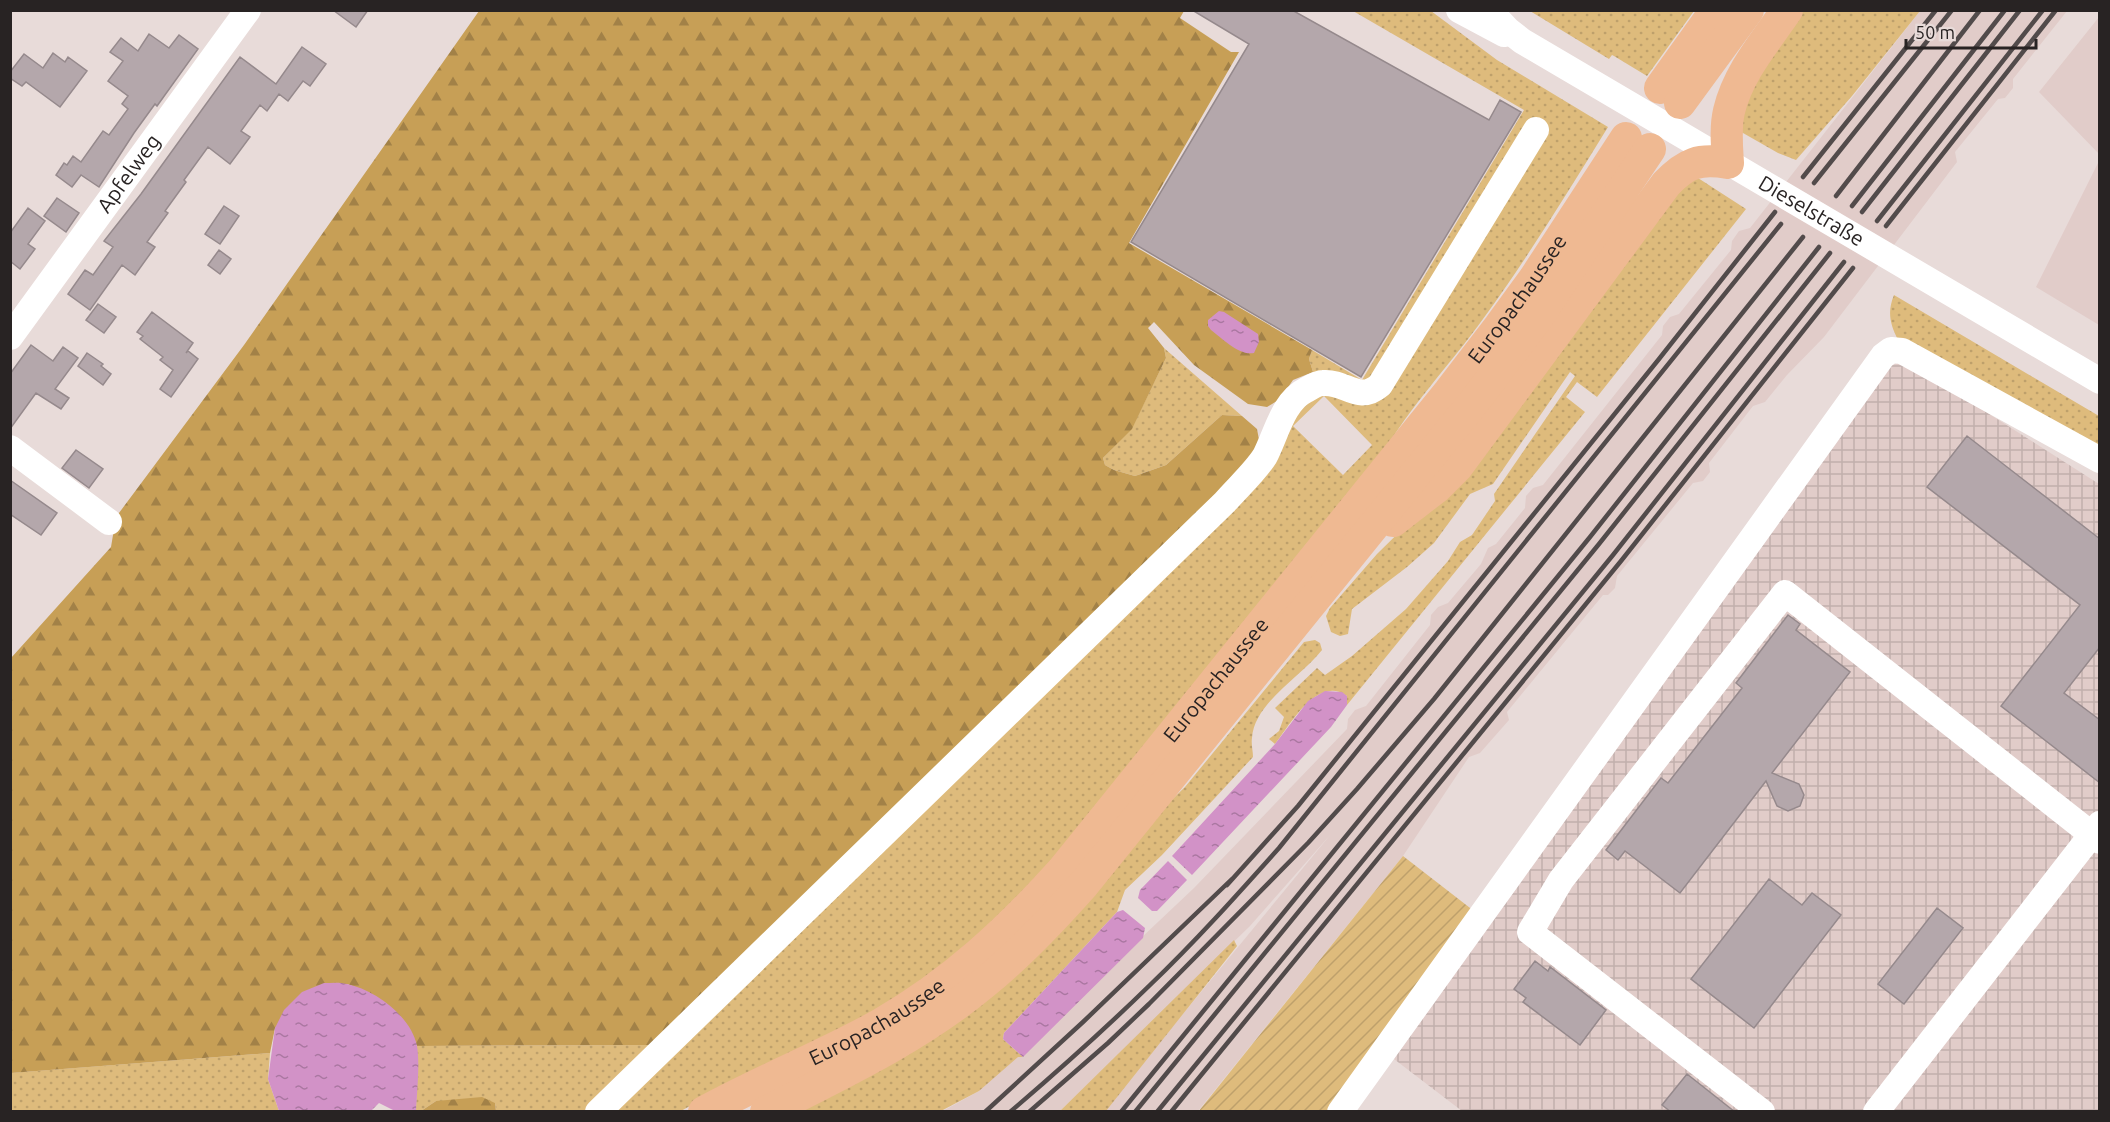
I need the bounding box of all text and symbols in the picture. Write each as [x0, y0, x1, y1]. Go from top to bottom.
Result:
scale bar [1906, 12, 2036, 50]
text: 50 m [1915, 22, 1955, 42]
street label: Apfelweg [92, 129, 165, 217]
street label: Dieselstraße [1755, 170, 1869, 251]
street label: Europachaussee [1462, 230, 1571, 368]
street label: Europachaussee [1158, 613, 1273, 747]
street label: Europachaussee [805, 973, 949, 1070]

